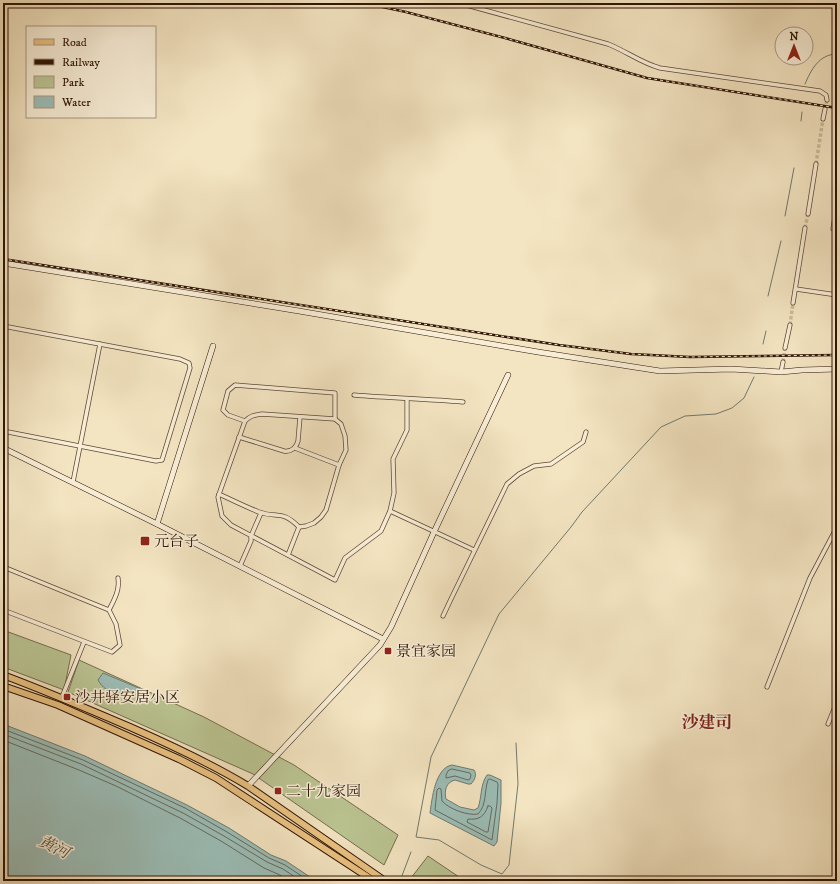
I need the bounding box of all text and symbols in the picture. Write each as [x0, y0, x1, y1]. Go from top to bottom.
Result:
legend [26, 26, 156, 118]
north arrow [774, 26, 814, 66]
text: N [789, 30, 799, 44]
text: Road [62, 35, 87, 50]
text: Railway [62, 55, 100, 70]
text: Park [62, 75, 84, 90]
text: Water [61, 95, 91, 110]
place label: 元台子 [154, 532, 199, 551]
marker: 元台子 [139, 535, 151, 547]
place label: 景宜家园 [396, 642, 456, 661]
marker: 景宜家园 [383, 646, 393, 656]
place label: 沙井驿安居小区 [75, 688, 180, 707]
marker: 沙井驿安居小区 [62, 692, 72, 702]
district label: 沙建司 [682, 712, 733, 734]
place label: 二十九家园 [286, 782, 361, 801]
marker: 二十九家园 [273, 786, 283, 796]
water label: 黄河 [35, 831, 75, 864]

